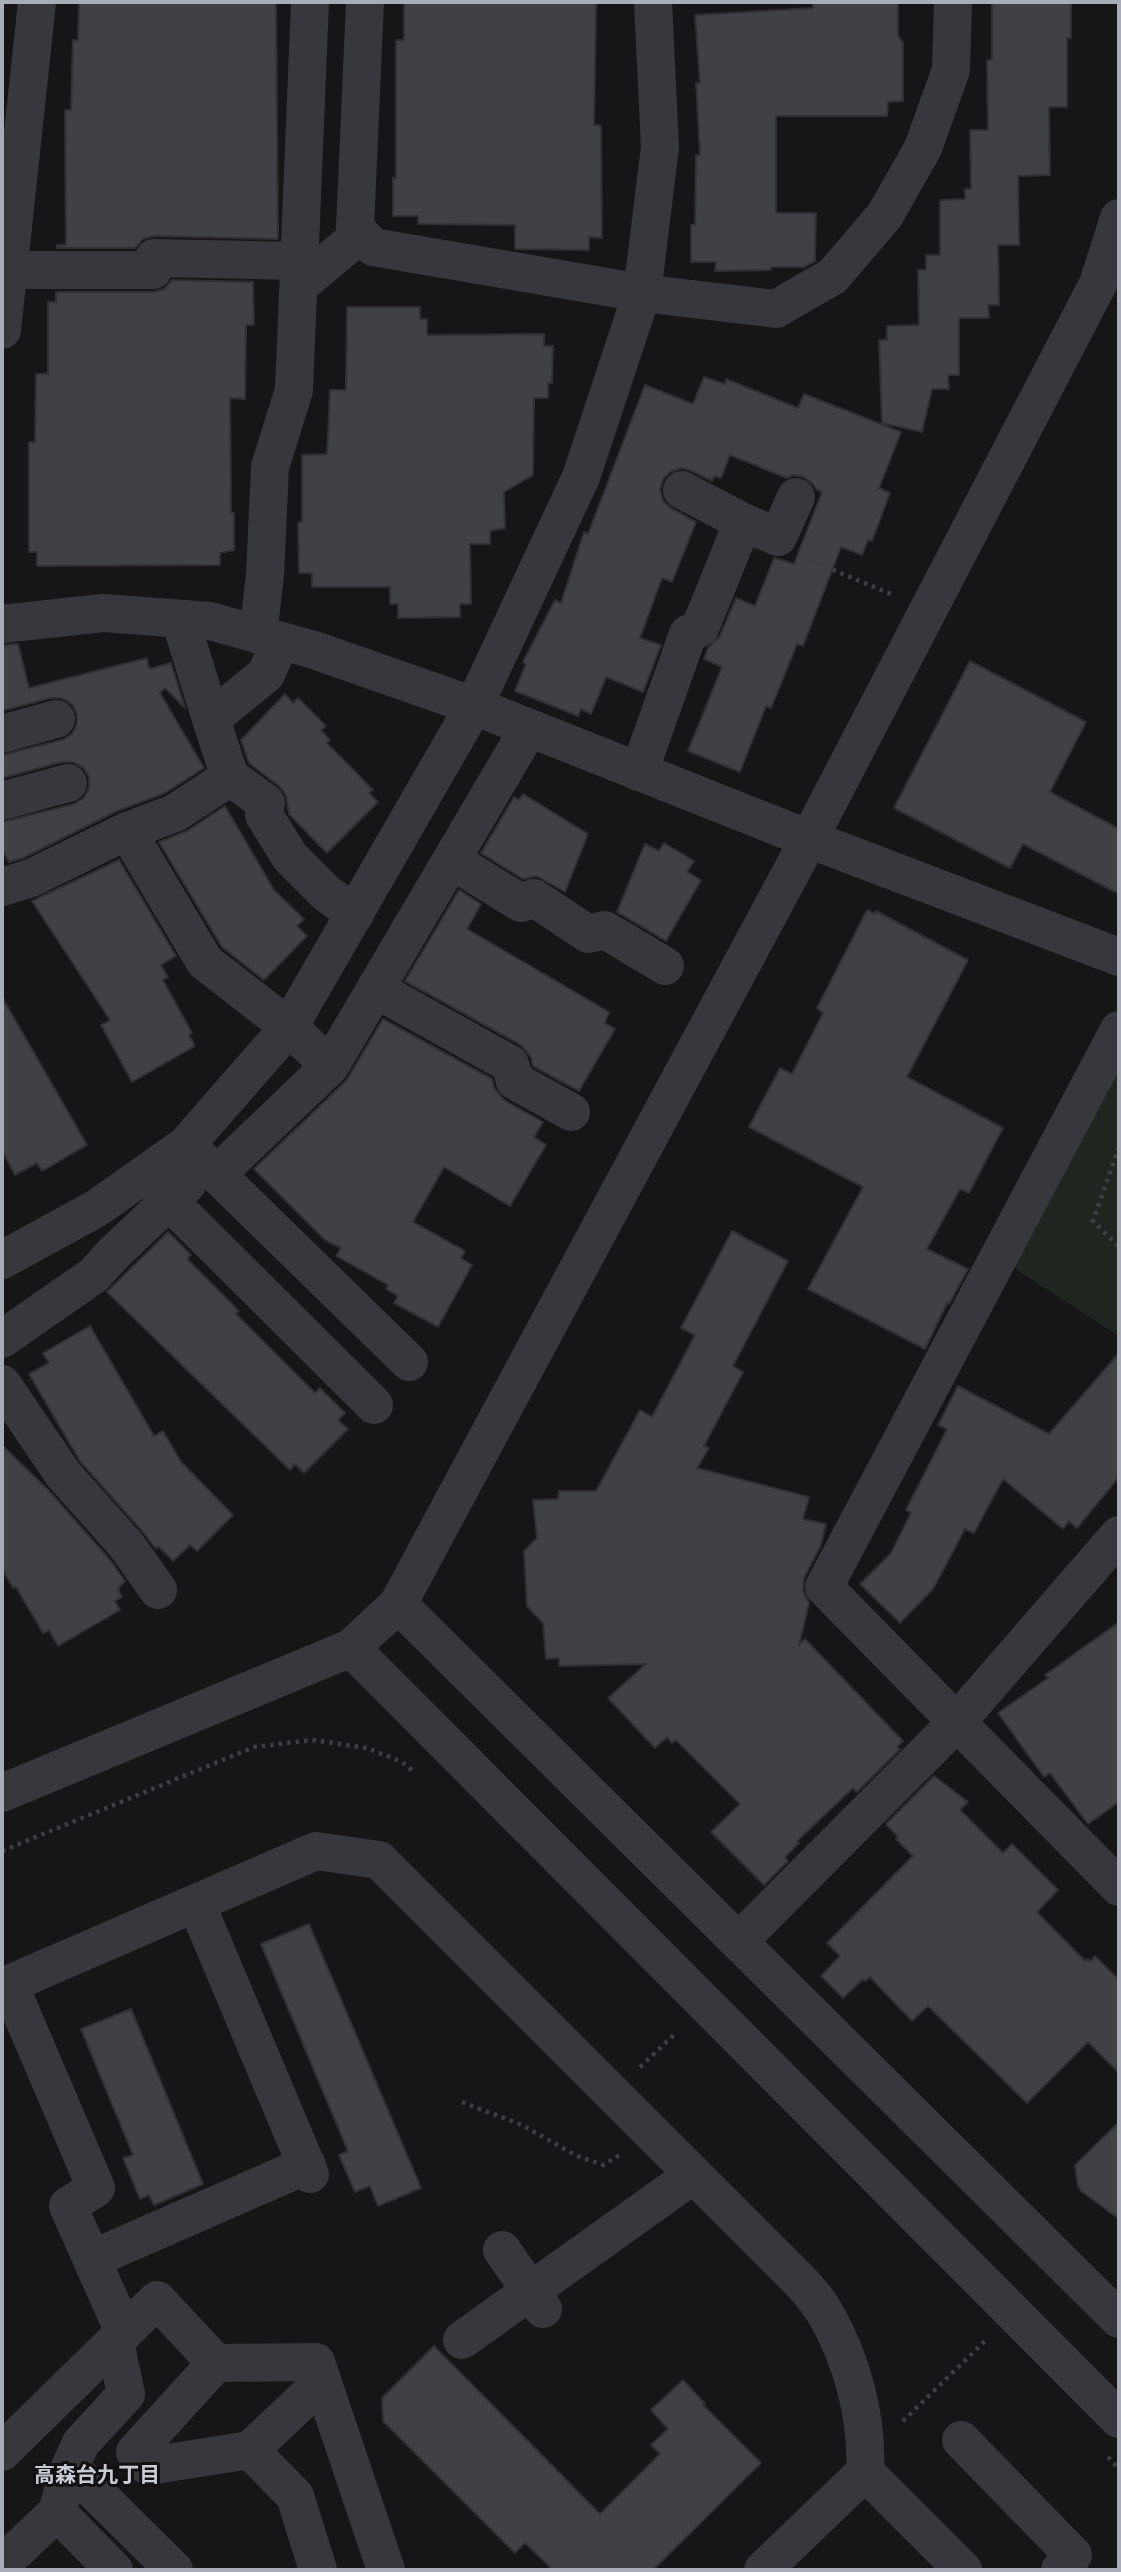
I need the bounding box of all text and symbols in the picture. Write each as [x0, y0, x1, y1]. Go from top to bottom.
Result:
district label: 高森台九丁目 [34, 2463, 160, 2489]

